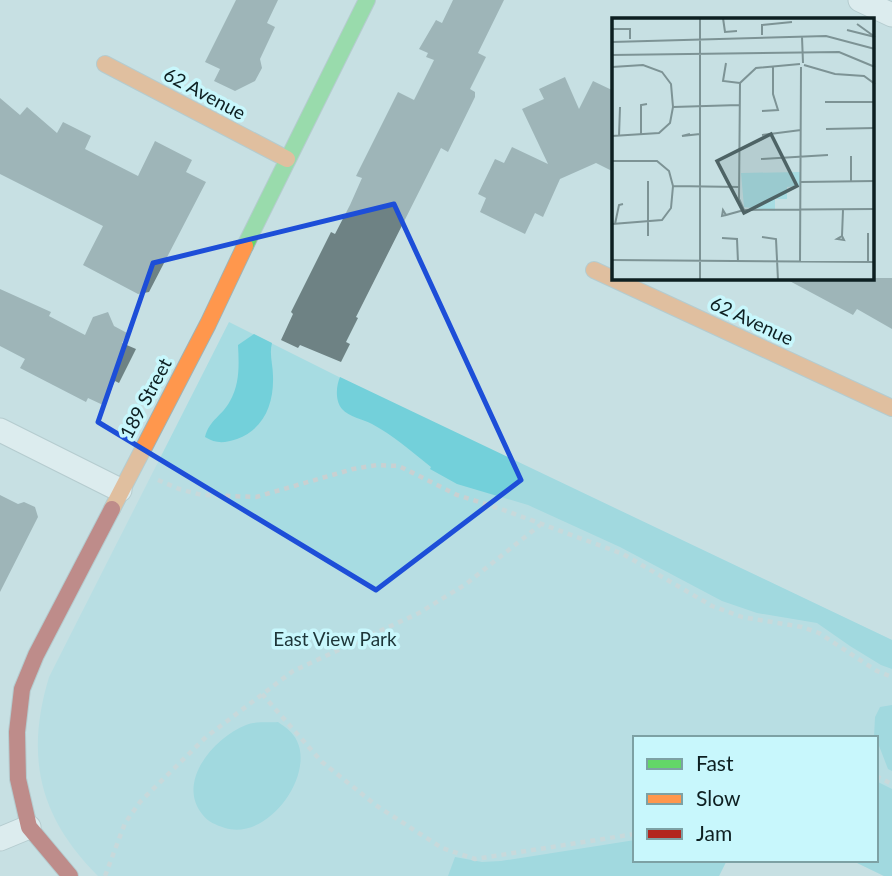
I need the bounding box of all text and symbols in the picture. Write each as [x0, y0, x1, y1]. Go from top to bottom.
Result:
inset map [612, 18, 874, 280]
street label: 62 Avenue [160, 62, 250, 124]
street label: 62 Avenue [707, 291, 797, 349]
street label: 189 Street [114, 354, 176, 442]
park label: East View Park [273, 627, 397, 650]
legend [633, 736, 878, 862]
text: Fast [696, 750, 734, 775]
text: Slow [696, 785, 741, 810]
text: Jam [696, 820, 732, 845]

